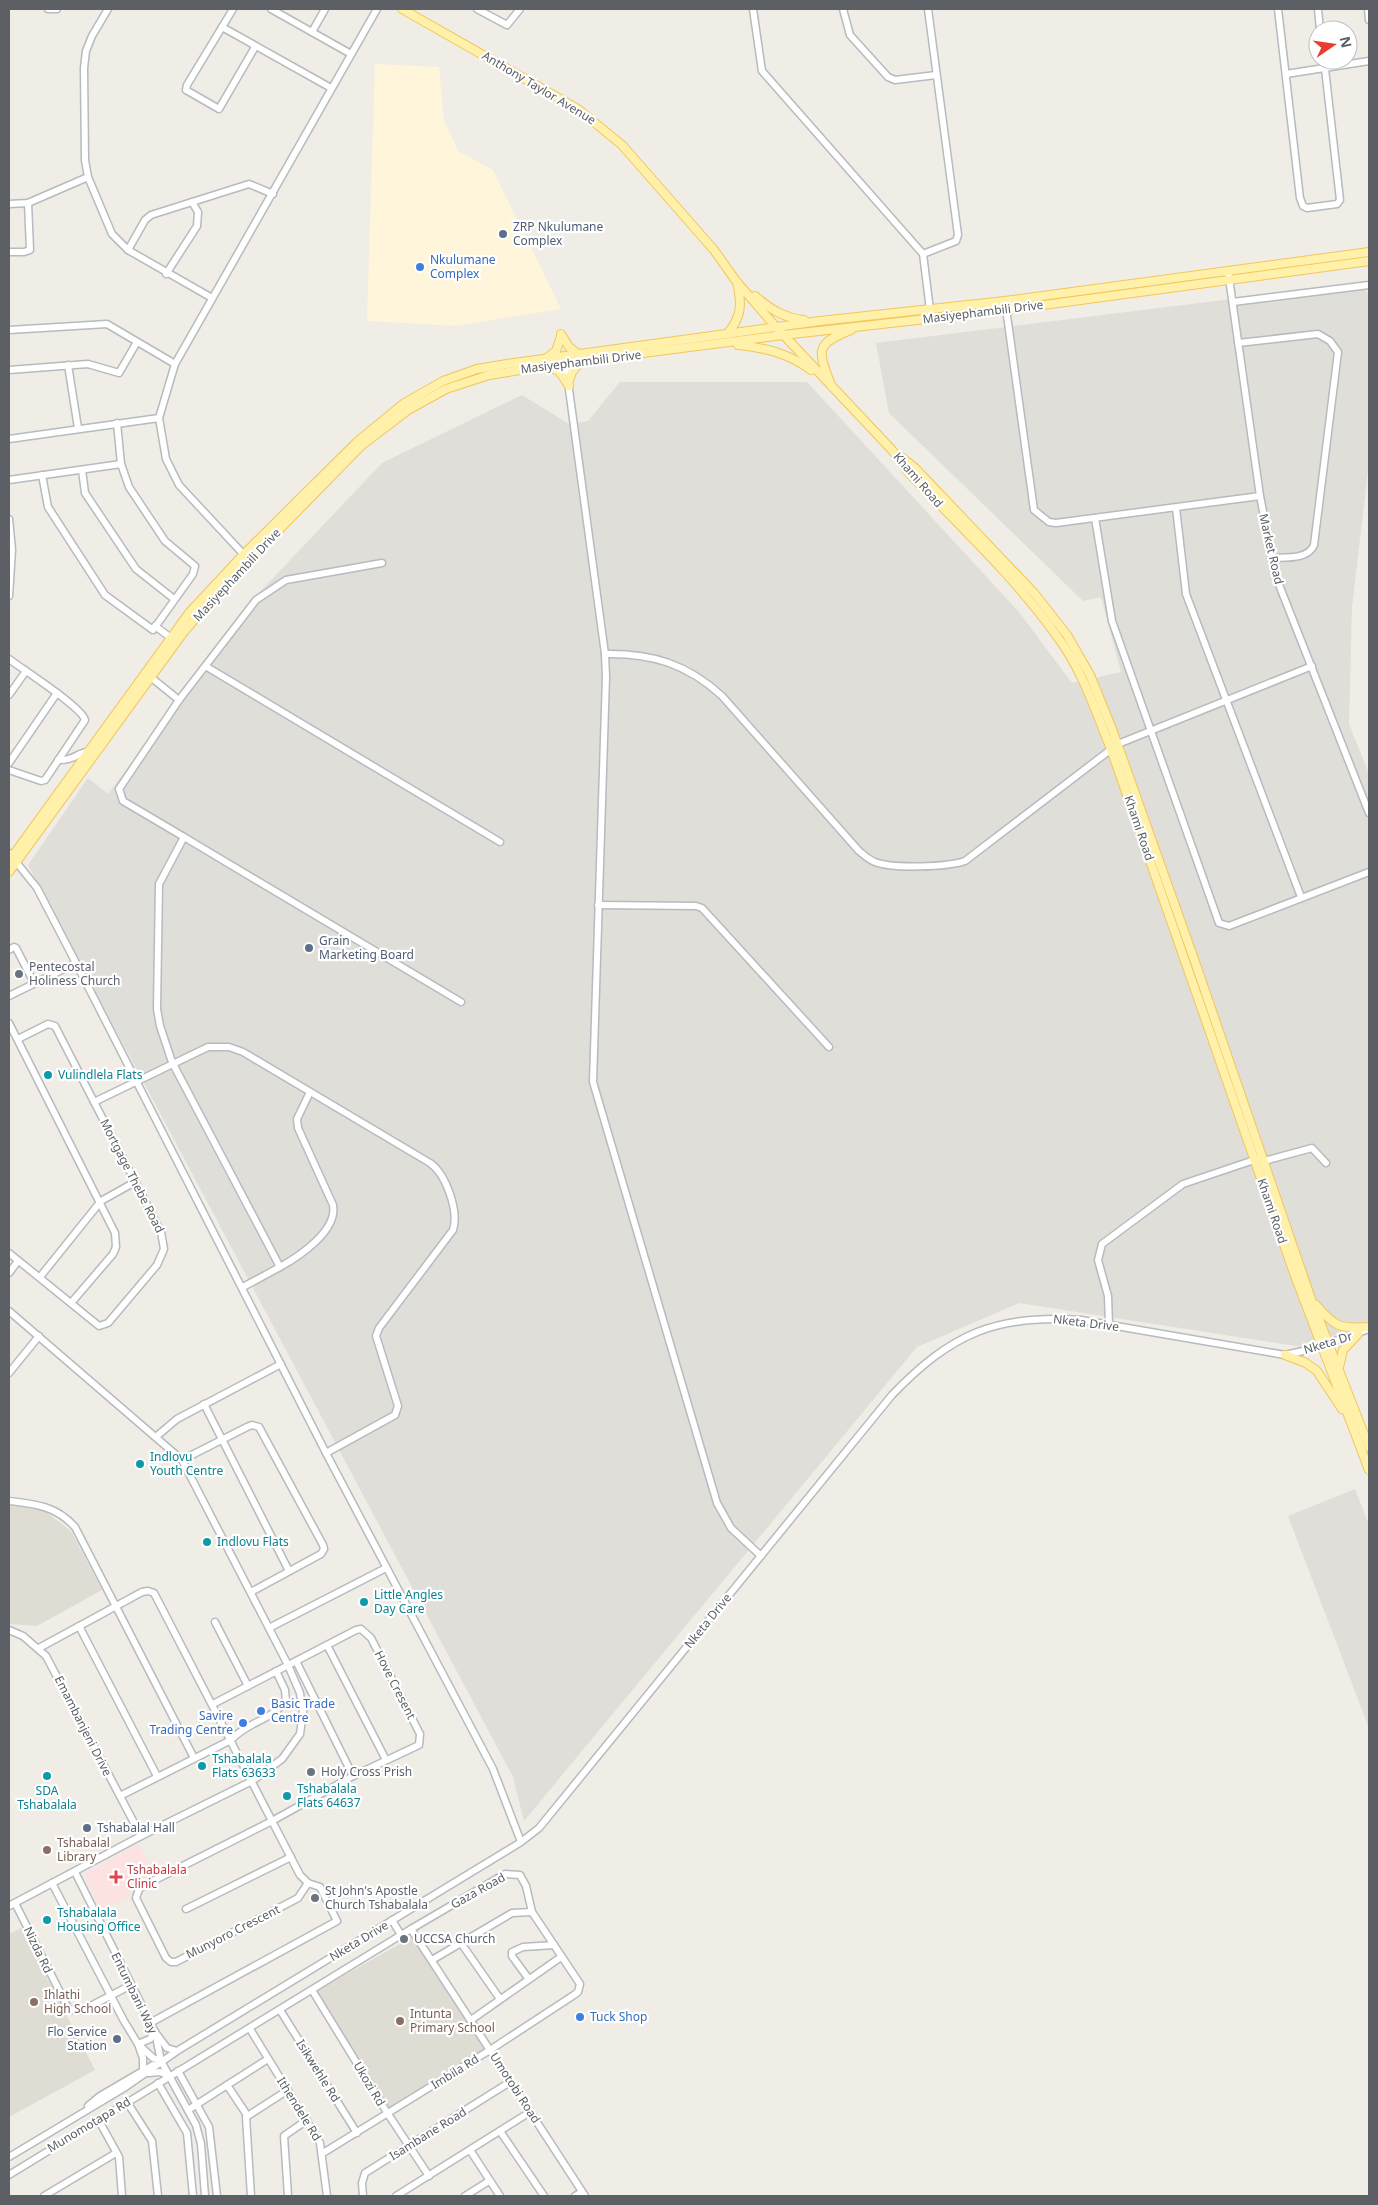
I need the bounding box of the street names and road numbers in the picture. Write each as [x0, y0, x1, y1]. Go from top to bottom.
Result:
street label: Anthony Taylor Avenue [479, 47, 599, 128]
street label: Masiyephambili Drive [922, 296, 1045, 327]
street label: Masiyephambili Drive [520, 346, 643, 377]
street label: Khami Road [890, 448, 947, 511]
street label: Market Road [1255, 512, 1288, 586]
street label: Masiyephambili Drive [189, 524, 284, 625]
street label: Khami Road [1120, 793, 1159, 863]
street label: Mortgage Thebe Road [96, 1116, 169, 1236]
street label: Khami Road [1253, 1176, 1292, 1246]
street label: Nketa Drive [1052, 1310, 1120, 1335]
street label: Nketa Dr [1301, 1327, 1354, 1358]
street label: Nketa Drive [680, 1589, 735, 1652]
street label: Hove Cresent [371, 1647, 420, 1723]
street label: Emambanjeni Drive [51, 1673, 116, 1779]
street label: Gaza Road [447, 1869, 508, 1912]
street label: Munyoro Crescent [183, 1900, 283, 1963]
street label: Nketa Drive [326, 1916, 392, 1965]
street label: Nizda Rd [20, 1924, 57, 1976]
street label: Entumbani Way [107, 1949, 162, 2037]
street label: Isikwehle Rd [292, 2036, 344, 2105]
street label: Umotobi Road [486, 2049, 545, 2126]
street label: Imbila Rd [428, 2050, 482, 2093]
street label: Ukozi Rd [350, 2058, 389, 2109]
street label: Ithendele Rd [273, 2074, 326, 2144]
street label: Munomotapa Rd [44, 2093, 134, 2156]
street label: Isambane Road [386, 2103, 470, 2164]

